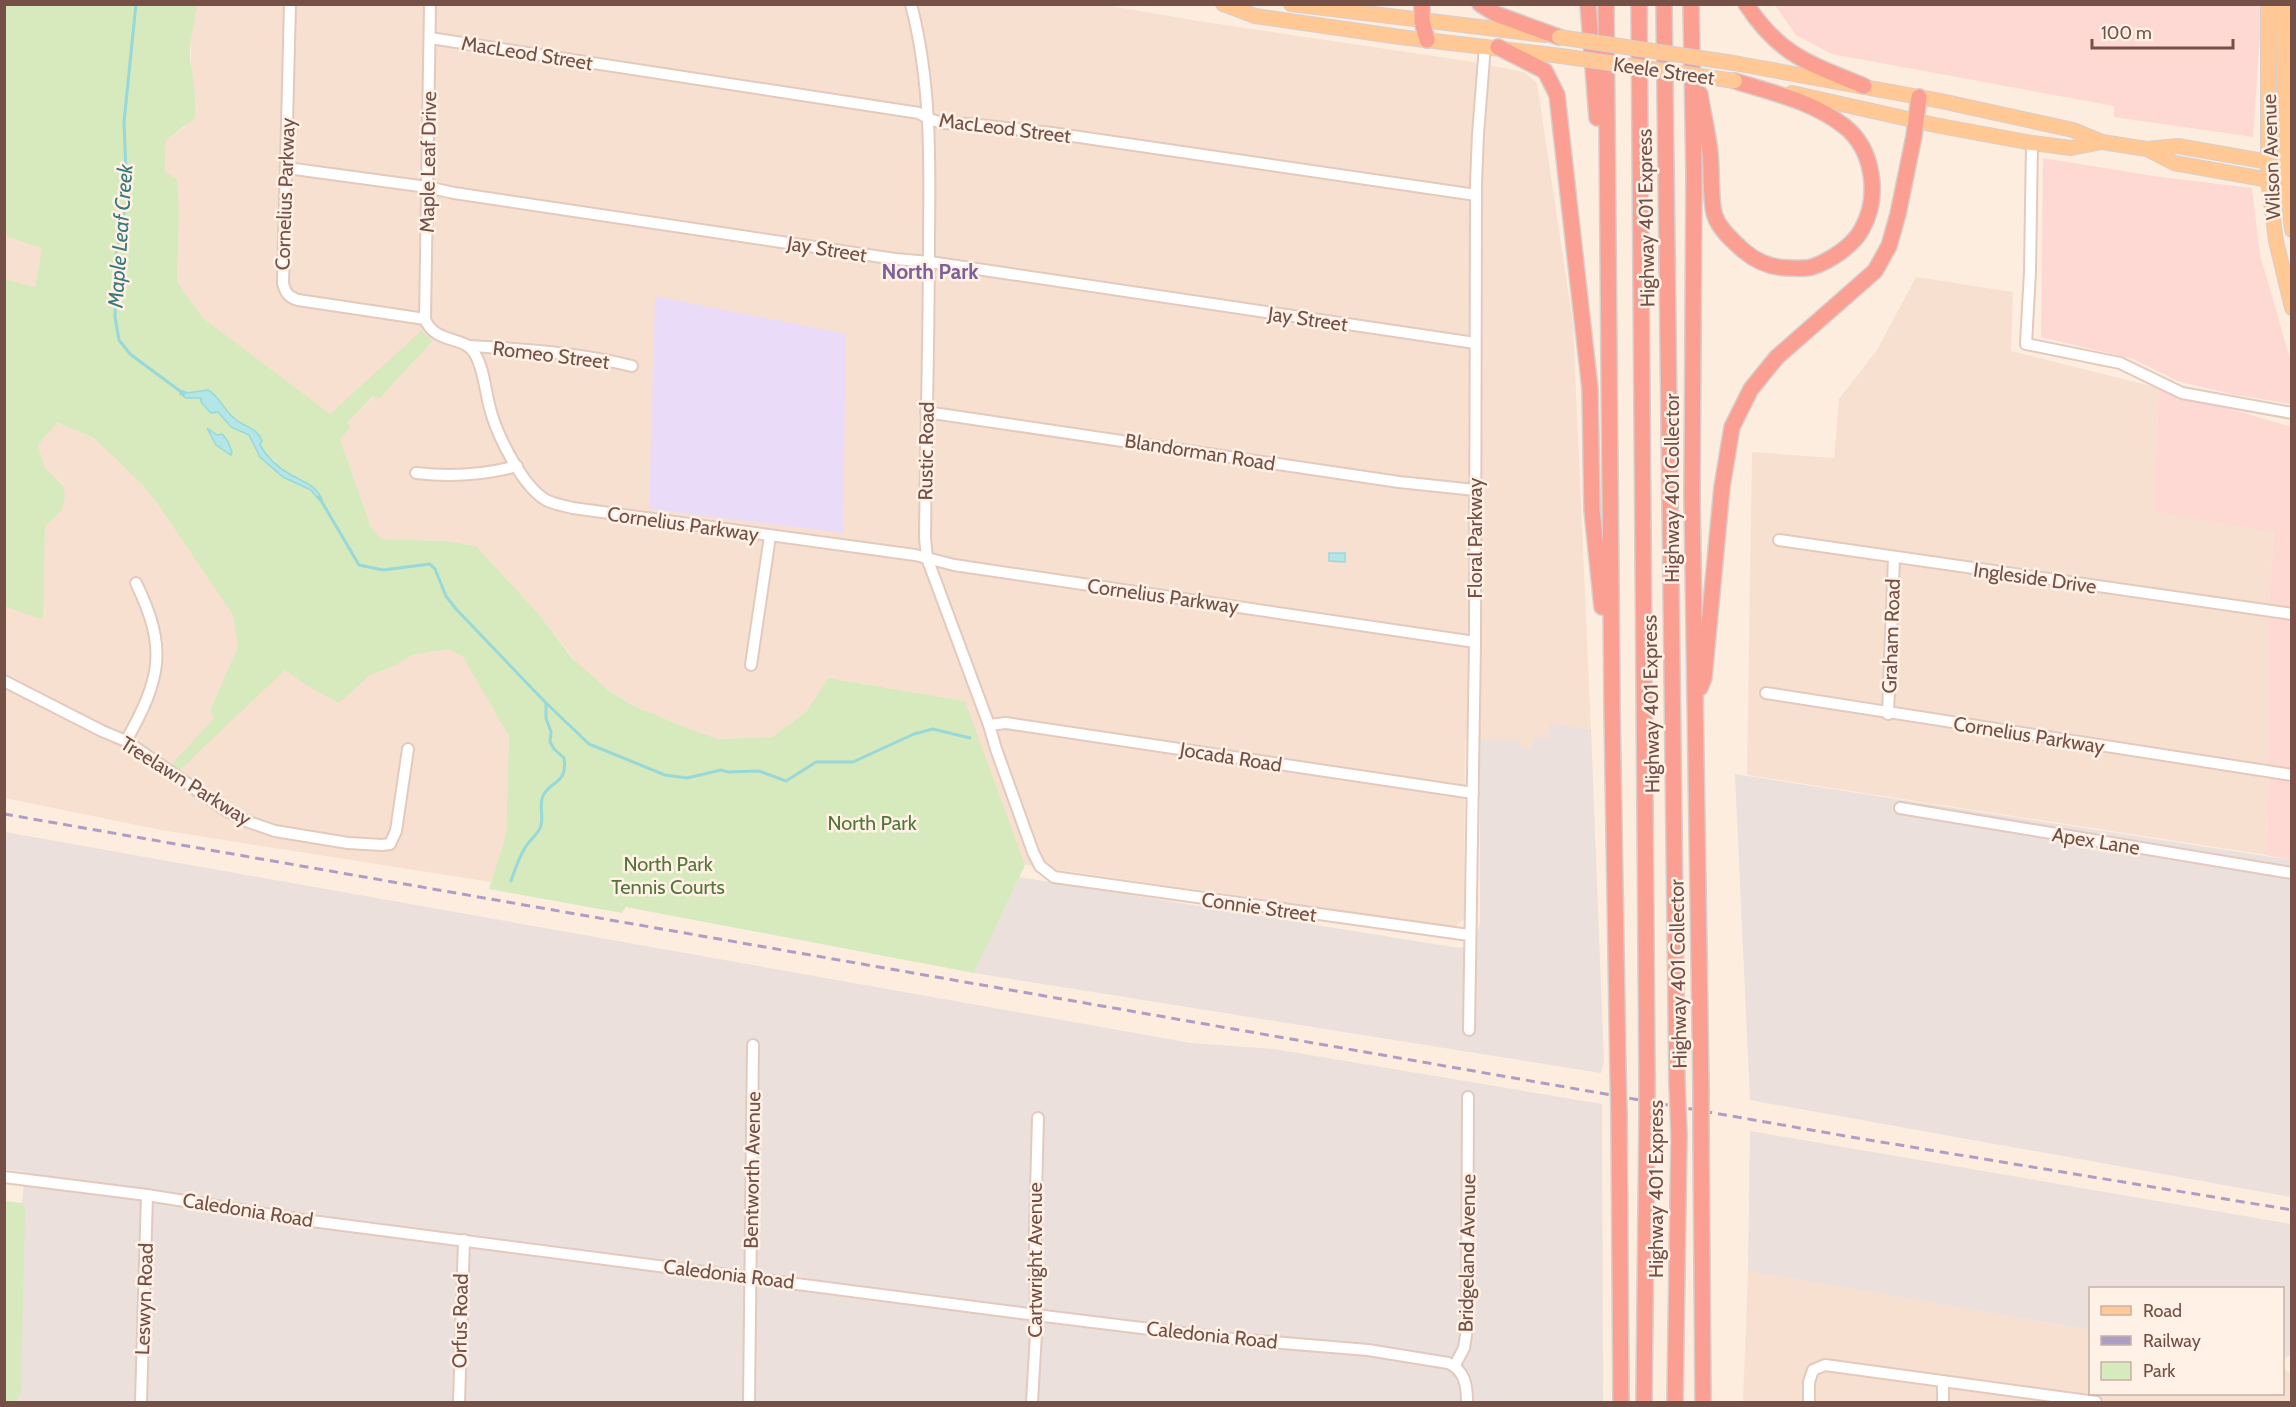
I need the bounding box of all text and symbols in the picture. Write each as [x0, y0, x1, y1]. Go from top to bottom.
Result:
scale bar [2092, 12, 2233, 50]
text: 100 m [2101, 22, 2152, 44]
street label: MacLeod Street [460, 31, 595, 75]
street label: Keele Street [1612, 52, 1716, 90]
street label: Maple Leaf Drive [415, 91, 441, 233]
street label: Wilson Avenue [2257, 94, 2285, 220]
street label: MacLeod Street [938, 108, 1073, 148]
street label: Cornelius Parkway [270, 117, 300, 271]
street label: Highway 401 Express [1632, 129, 1660, 307]
water label: Maple Leaf Creek [102, 162, 138, 310]
street label: Jay Street [785, 231, 869, 267]
district label: North Park [882, 259, 979, 284]
street label: Jay Street [1266, 301, 1350, 336]
street label: Romeo Street [491, 336, 611, 374]
street label: Highway 401 Collector [1660, 393, 1684, 583]
street label: Rustic Road [913, 402, 939, 500]
street label: Blandorman Road [1123, 428, 1277, 476]
street label: Floral Parkway [1463, 478, 1487, 598]
street label: Cornelius Parkway [606, 501, 760, 547]
street label: Ingleside Drive [1972, 557, 2098, 599]
street label: Cornelius Parkway [1086, 573, 1240, 619]
street label: Graham Road [1877, 578, 1905, 694]
street label: Highway 401 Express [1637, 615, 1665, 793]
street label: Cornelius Parkway [1952, 711, 2106, 759]
street label: Treelawn Parkway [116, 731, 256, 831]
street label: Jocada Road [1177, 737, 1284, 777]
park label: North Park [827, 811, 917, 835]
street label: Apex Lane [2050, 822, 2142, 860]
park label: North Park Tennis Courts [611, 852, 725, 899]
street label: Highway 401 Collector [1664, 878, 1692, 1069]
street label: Connie Street [1200, 887, 1318, 927]
street label: Bentworth Avenue [739, 1091, 765, 1249]
street label: Highway 401 Express [1644, 1100, 1668, 1278]
street label: Bridgeland Avenue [1454, 1174, 1480, 1332]
street label: Cartwright Avenue [1023, 1182, 1047, 1338]
street label: Caledonia Road [181, 1188, 315, 1232]
street label: Leswyn Road [130, 1243, 158, 1355]
street label: Caledonia Road [662, 1254, 796, 1294]
street label: Orfus Road [447, 1273, 473, 1369]
legend [2089, 1287, 2284, 1395]
text: Road [2143, 1300, 2182, 1322]
street label: Caledonia Road [1145, 1316, 1279, 1354]
text: Railway [2143, 1330, 2201, 1352]
text: Park [2143, 1360, 2176, 1382]

